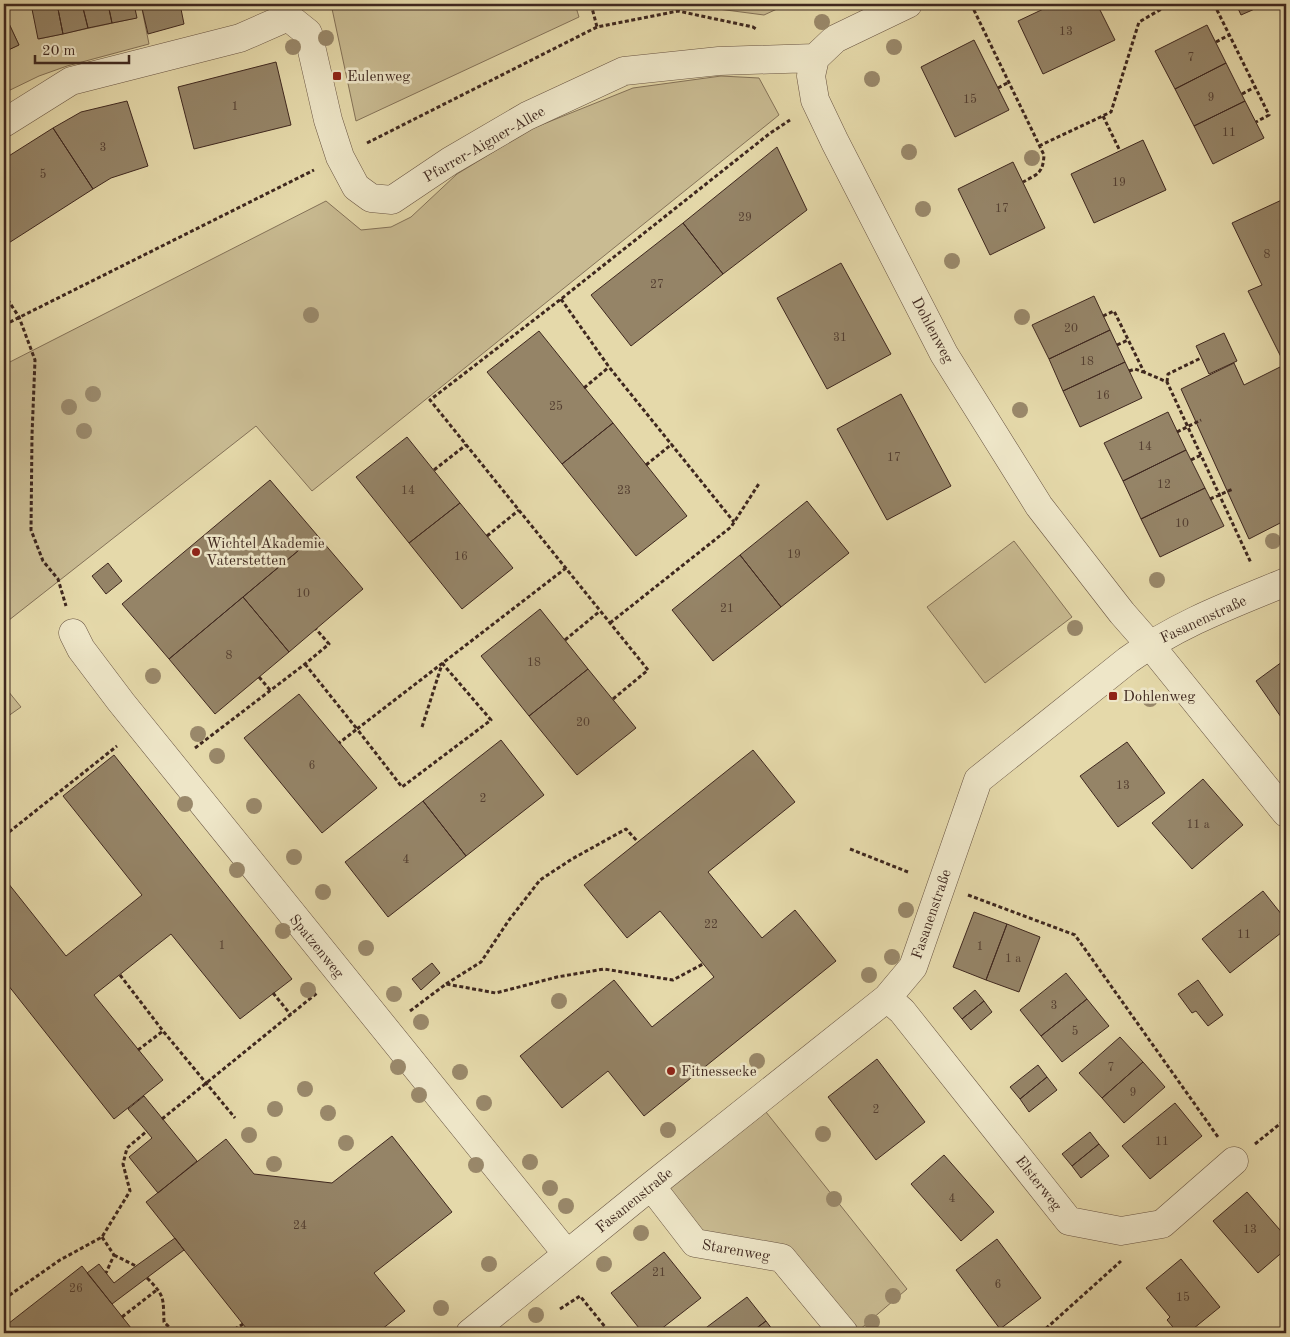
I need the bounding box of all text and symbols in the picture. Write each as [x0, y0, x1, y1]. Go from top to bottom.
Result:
house number: 13 [1059, 26, 1073, 38]
scale bar [35, 32, 129, 64]
text: 20 m [42, 44, 76, 59]
house number: 7 [1188, 52, 1194, 64]
marker: Eulenweg [331, 70, 343, 82]
place label: Eulenweg [347, 70, 410, 85]
house number: 9 [1208, 92, 1214, 104]
house number: 15 [963, 93, 977, 106]
house number: 1 [232, 101, 238, 113]
street label: Pfarrer-Aigner-Allee [422, 104, 548, 186]
house number: 11 [1222, 127, 1236, 139]
house number: 3 [100, 142, 106, 154]
house number: 5 [40, 168, 47, 181]
house number: 19 [1112, 177, 1126, 189]
house number: 17 [995, 203, 1009, 215]
house number: 29 [738, 212, 752, 224]
house number: 8 [1264, 249, 1271, 261]
house number: 27 [650, 279, 664, 291]
street label: Dohlenweg [908, 295, 955, 366]
house number: 20 [1064, 323, 1078, 335]
house number: 31 [833, 332, 847, 344]
house number: 18 [1080, 356, 1094, 368]
house number: 16 [1096, 390, 1110, 402]
house number: 25 [549, 400, 563, 413]
house number: 14 [1138, 441, 1152, 453]
house number: 17 [887, 452, 901, 464]
house number: 12 [1157, 479, 1171, 491]
house number: 14 [401, 485, 415, 497]
house number: 23 [617, 485, 631, 497]
house number: 10 [1175, 518, 1189, 530]
place label: Wichtel Akademie Vaterstetten [206, 537, 325, 569]
marker: Wichtel Akademie Vaterstetten [190, 546, 202, 558]
house number: 19 [787, 549, 801, 561]
house number: 16 [454, 551, 468, 563]
house number: 10 [296, 588, 310, 600]
street label: Fasanenstraße [1158, 594, 1249, 647]
house number: 21 [720, 603, 734, 615]
house number: 8 [226, 650, 233, 662]
house number: 18 [527, 657, 541, 669]
marker: Dohlenweg [1107, 690, 1119, 702]
place label: Dohlenweg [1123, 690, 1195, 705]
house number: 20 [576, 717, 590, 729]
house number: 6 [309, 760, 316, 772]
house number: 13 [1116, 780, 1130, 792]
house number: 2 [480, 793, 486, 805]
house number: 11 a [1186, 819, 1210, 831]
house number: 4 [403, 854, 410, 866]
street label: Fasanenstraße [910, 868, 955, 961]
street label: Spatzenweg [286, 912, 346, 982]
house number: 22 [704, 919, 718, 931]
house number: 11 [1237, 929, 1251, 941]
house number: 1 [219, 940, 225, 952]
house number: 1 [977, 941, 983, 953]
house number: 1 a [1005, 953, 1021, 965]
house number: 3 [1051, 1000, 1057, 1012]
house number: 5 [1072, 1025, 1079, 1038]
house number: 7 [1108, 1062, 1114, 1074]
marker: Fitnessecke [665, 1065, 677, 1077]
place label: Fitnessecke [681, 1065, 757, 1080]
house number: 9 [1130, 1087, 1136, 1099]
house number: 2 [873, 1104, 879, 1116]
house number: 11 [1155, 1136, 1169, 1148]
street label: Elsterweg [1012, 1154, 1064, 1214]
street label: Fasanenstraße [594, 1166, 676, 1236]
house number: 4 [949, 1193, 956, 1205]
house number: 24 [293, 1220, 307, 1232]
house number: 13 [1243, 1224, 1257, 1236]
street label: Starenweg [700, 1238, 771, 1265]
house number: 21 [652, 1267, 666, 1279]
house number: 6 [995, 1279, 1002, 1291]
house number: 26 [69, 1283, 83, 1295]
house number: 15 [1176, 1291, 1190, 1304]

